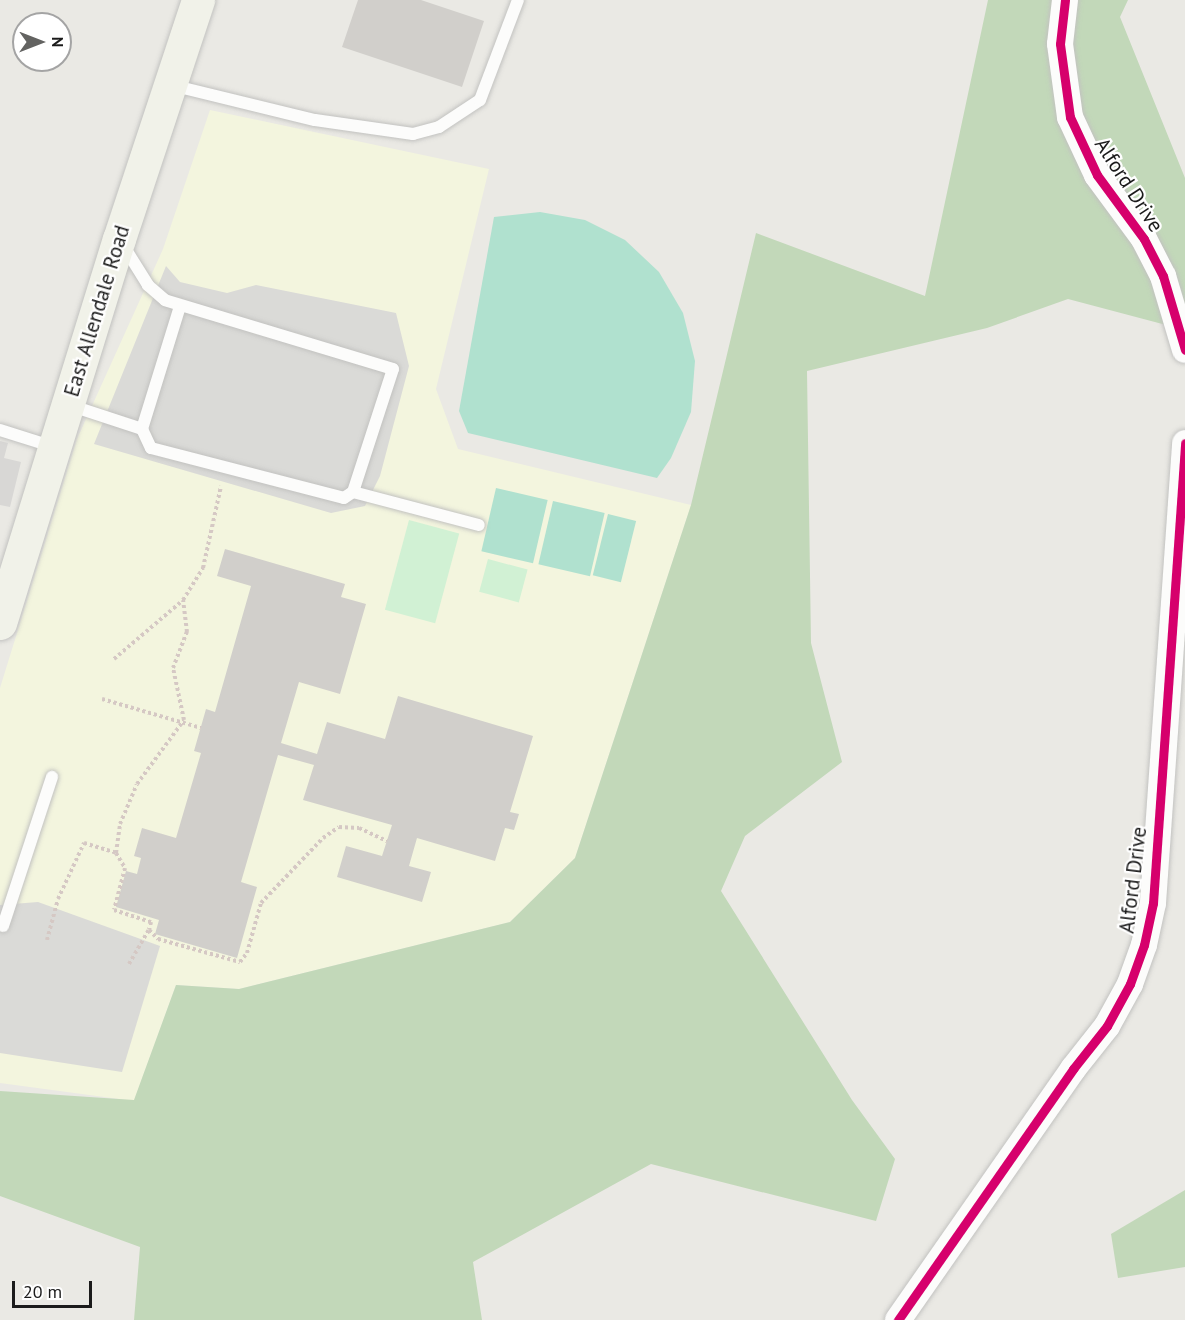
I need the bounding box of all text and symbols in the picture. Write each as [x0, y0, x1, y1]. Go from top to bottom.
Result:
north arrow [12, 12, 72, 72]
text: N [48, 37, 68, 47]
street label: Alford Drive [1089, 133, 1169, 237]
street label: East Allendale Road [59, 222, 135, 400]
street label: Alford Drive [1114, 825, 1152, 935]
scale bar [15, 1269, 94, 1307]
text: 20 m [23, 1280, 62, 1303]

